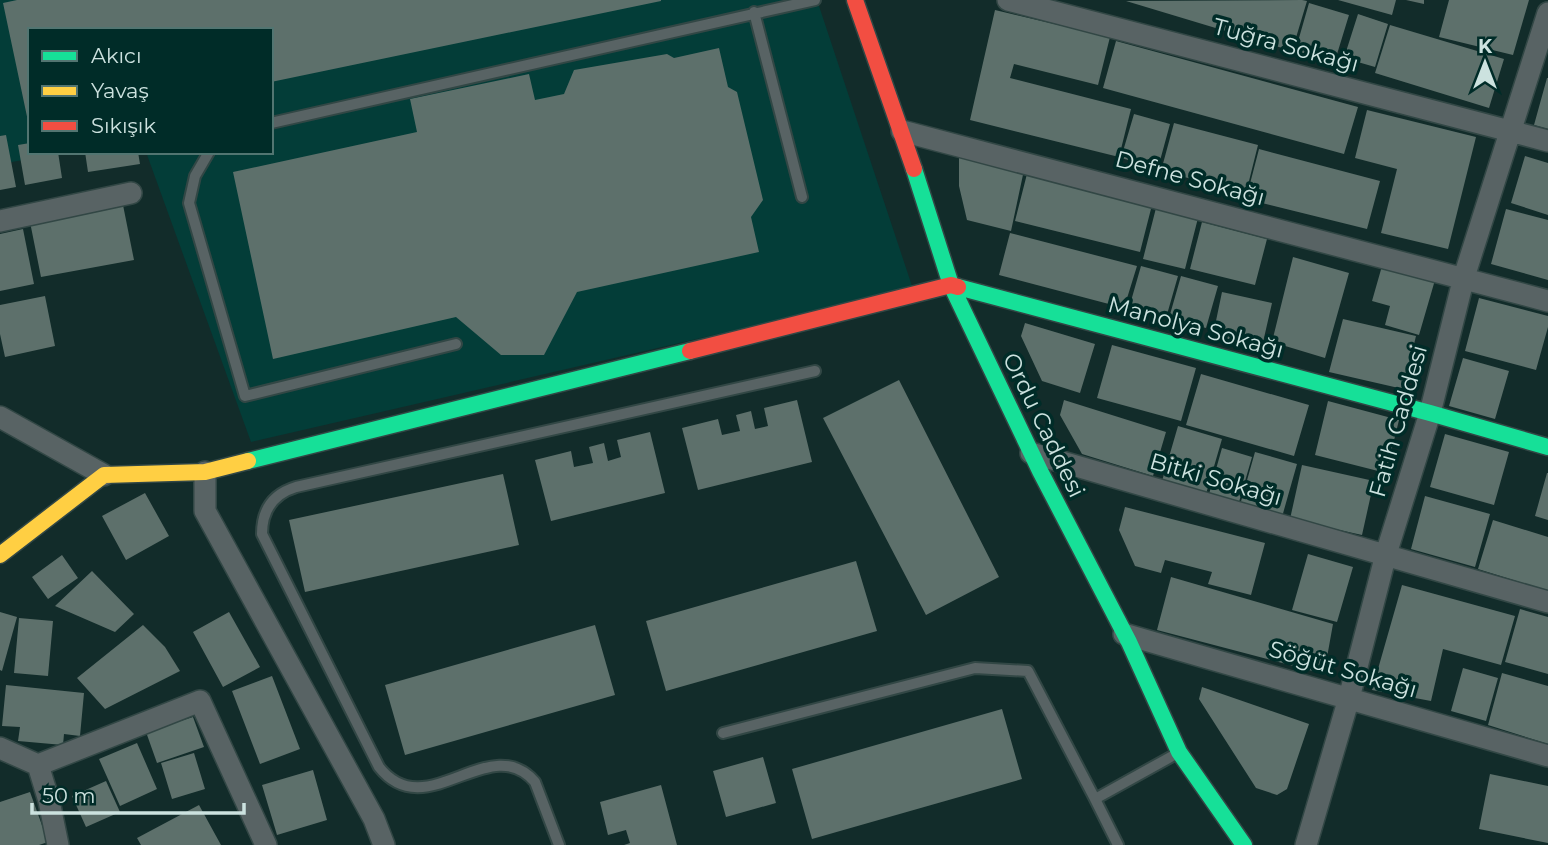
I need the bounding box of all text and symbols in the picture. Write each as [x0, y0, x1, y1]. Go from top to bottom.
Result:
street label: Tuğra Sokağı [1210, 12, 1362, 78]
legend [28, 28, 273, 154]
north arrow [1450, 28, 1520, 98]
text: K [1478, 35, 1493, 58]
text: Akıcı [91, 43, 142, 68]
text: Yavaş [91, 78, 149, 103]
text: Sıkışık [91, 113, 157, 138]
street label: Defne Sokağı [1112, 145, 1268, 211]
street label: Manolya Sokağı [1105, 290, 1287, 364]
street label: Fatih Caddesi [1363, 342, 1433, 500]
street label: Ordu Caddesi [997, 348, 1091, 502]
street label: Bitki Sokağı [1147, 447, 1285, 511]
street label: Söğüt Sokağı [1266, 634, 1420, 704]
scale bar [32, 772, 243, 816]
text: 50 m [42, 783, 96, 808]

